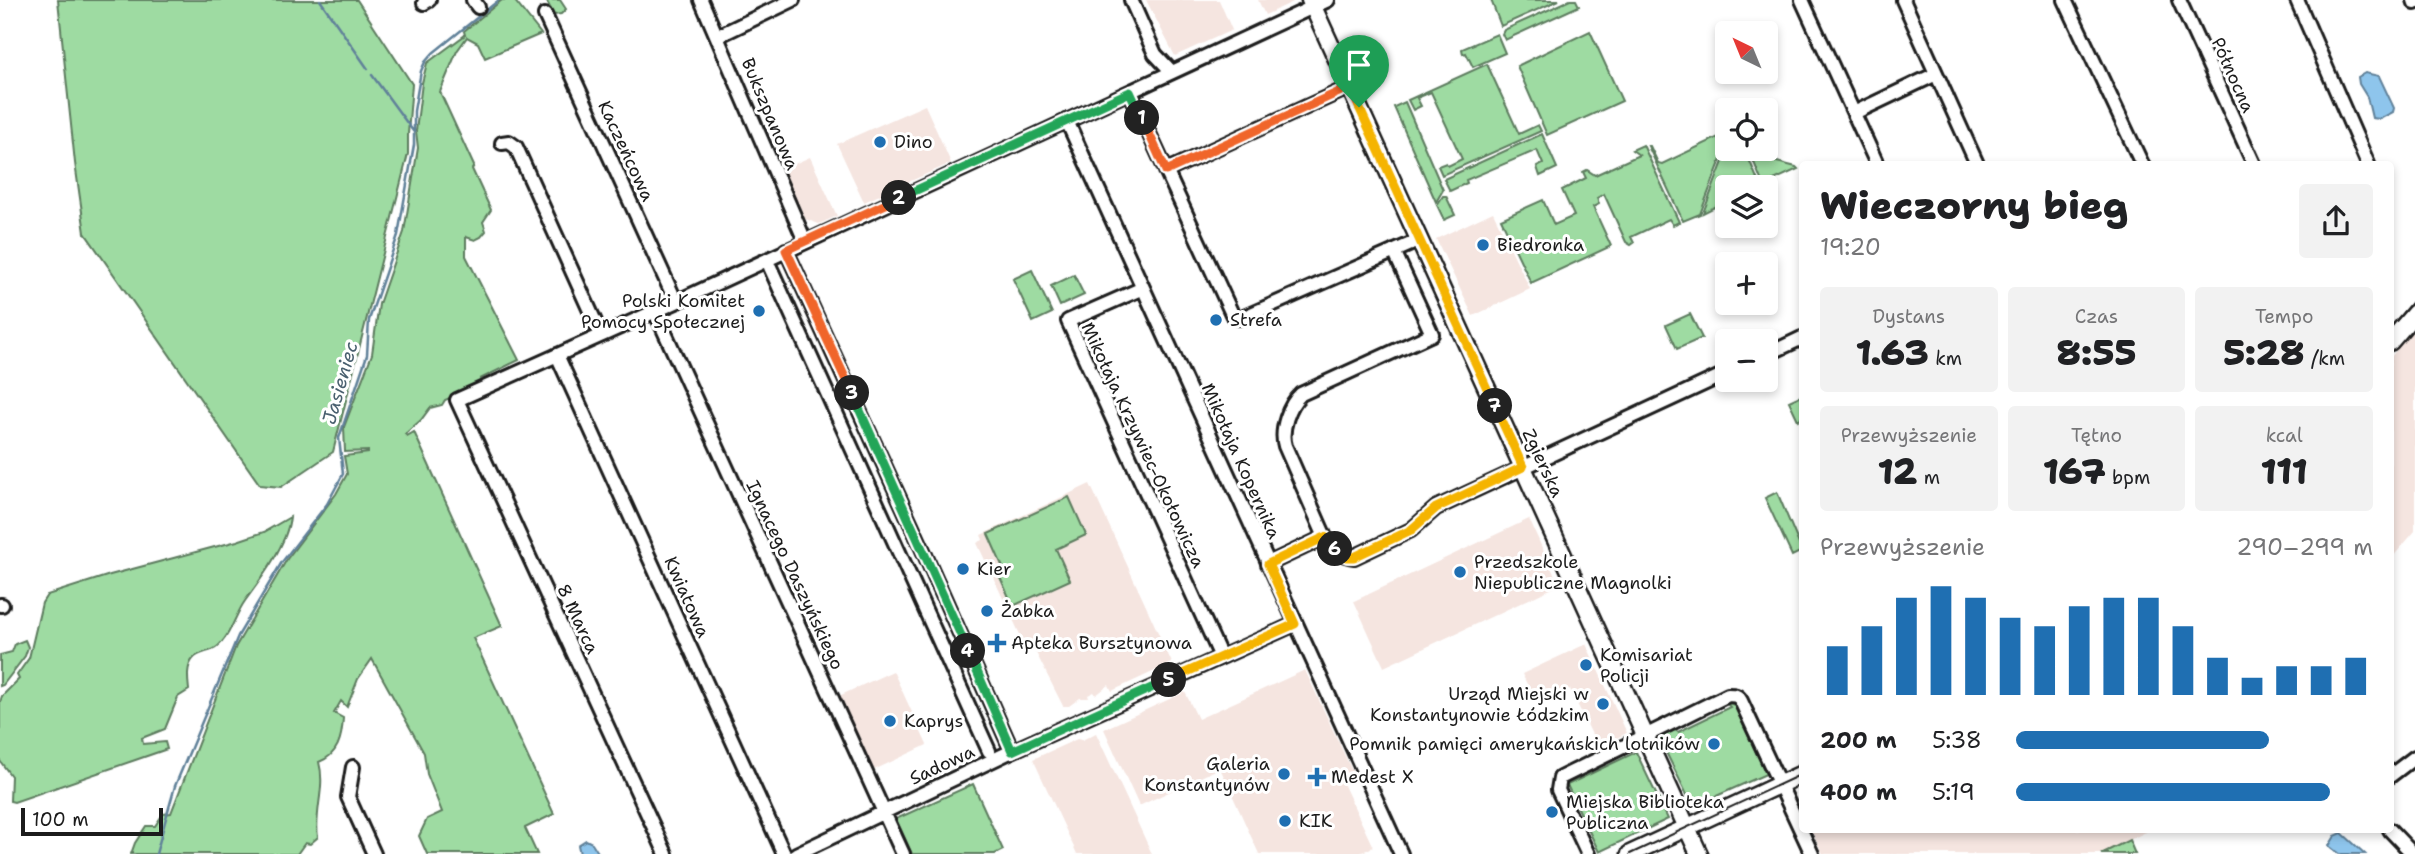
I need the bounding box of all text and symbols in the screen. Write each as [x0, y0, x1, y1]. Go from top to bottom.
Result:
north arrow [1715, 21, 1778, 84]
map controls [1715, 21, 1778, 392]
street label: Północna [2206, 34, 2260, 116]
pin [1329, 35, 1389, 107]
icon: arrive [1340, 46, 1378, 84]
street label: Bukszpanowa [736, 54, 804, 174]
street label: Kaczeńcowa [592, 97, 660, 205]
button: locate [1715, 98, 1778, 161]
pin: 1 [1124, 100, 1160, 136]
text: 1 [1137, 105, 1146, 130]
place label: Dino [894, 130, 933, 154]
marker: Dino [872, 134, 888, 150]
button: layers [1715, 175, 1778, 238]
pin: 2 [881, 180, 916, 216]
text: Wieczorny bieg [1820, 180, 2128, 231]
button: share [2299, 184, 2373, 258]
text: 2 [892, 185, 905, 210]
text: 19:20 [1820, 232, 1881, 262]
place label: Biedronka [1497, 233, 1584, 257]
marker: Biedronka [1475, 237, 1491, 253]
button: + [1715, 252, 1778, 315]
place label: Polski Komitet Pomocy Społecznej [581, 289, 745, 334]
marker: Polski Komitet Pomocy Społecznej [751, 303, 767, 319]
text: Dystans [1872, 304, 1945, 329]
text: Czas [2075, 304, 2118, 329]
text: Tempo [2255, 304, 2313, 329]
place label: Strefa [1230, 308, 1282, 332]
marker: Strefa [1208, 312, 1224, 328]
street label: Mikołaja Krzywiec-Okołowicza [1075, 318, 1211, 572]
button: − [1715, 329, 1778, 392]
text: 1.63 [1855, 329, 1929, 376]
text: 8:55 [2057, 329, 2136, 376]
text: 5:28 [2223, 329, 2305, 376]
water label: Jasieniec [316, 339, 364, 427]
text: km [1929, 346, 1962, 371]
text: /km [2305, 346, 2345, 371]
pin: 3 [834, 376, 870, 410]
street label: Mikołaja Kopernika [1196, 379, 1286, 543]
text: 3 [845, 380, 858, 405]
pin: 7 [1478, 388, 1512, 424]
text: 7 [1488, 393, 1501, 418]
text: Przewyższenie [1841, 423, 1977, 448]
text: Tętno [2071, 423, 2122, 448]
text: kcal [2266, 423, 2303, 448]
street label: Zgierska [1517, 425, 1569, 501]
text: 12 [1877, 448, 1917, 495]
text: 167 [2043, 448, 2106, 495]
text: 111 [2260, 448, 2308, 495]
text: m [1917, 465, 1940, 490]
text: bpm [2106, 465, 2150, 490]
street label: Ignacego Daszyńskiego [740, 476, 850, 674]
pin: 6 [1318, 532, 1352, 566]
text: Przewyższenie [1820, 532, 1985, 562]
text: 290–299 m [2236, 532, 2373, 562]
text: 6 [1328, 536, 1341, 561]
place label: Przedszkole Niepubliczne Magnolki [1474, 550, 1672, 595]
street label: Kwiatowa [658, 553, 716, 641]
place label: Kier [977, 557, 1012, 581]
marker: Kier [955, 561, 971, 577]
marker: Przedszkole Niepubliczne Magnolki [1452, 564, 1468, 580]
street label: 8 Marca [551, 580, 605, 658]
place label: Żabka [1001, 599, 1054, 623]
marker: Żabka [979, 603, 995, 619]
place label: Apteka Bursztynowa [1011, 631, 1192, 655]
pin: 4 [950, 634, 986, 668]
marker: Apteka Bursztynowa [989, 635, 1005, 651]
text: 4 [961, 638, 974, 663]
place label: Komisariat Policji [1600, 643, 1693, 688]
marker: Komisariat Policji [1578, 657, 1594, 673]
pin: 5 [1152, 662, 1186, 698]
text: 5 [1163, 667, 1174, 692]
place label: Urząd Miejski w Konstantynowie Łódzkim [1370, 682, 1589, 727]
marker: Urząd Miejski w Konstantynowie Łódzkim [1595, 696, 1611, 712]
place label: Kaprys [904, 709, 963, 733]
marker: Kaprys [882, 713, 898, 729]
text: 200 m [1820, 725, 1897, 755]
text: 5:38 [1932, 725, 1982, 755]
place label: Pomnik pamięci amerykańskich lotników [1349, 732, 1700, 756]
marker: Pomnik pamięci amerykańskich lotników [1706, 736, 1722, 752]
street label: Sadowa [906, 739, 978, 791]
place label: Galeria Konstantynów [1144, 752, 1270, 797]
place label: Medest X [1331, 765, 1414, 789]
marker: Galeria Konstantynów [1276, 766, 1292, 782]
marker: Medest X [1309, 769, 1325, 785]
text: 400 m [1820, 777, 1897, 807]
text: 5:19 [1932, 777, 1975, 807]
place label: Miejska Biblioteka Publiczna [1566, 790, 1724, 835]
marker: Miejska Biblioteka Publiczna [1544, 804, 1560, 820]
scale bar [21, 805, 163, 837]
text: 100 m [32, 807, 89, 832]
place label: KIK [1299, 809, 1333, 833]
marker: KIK [1277, 813, 1293, 829]

